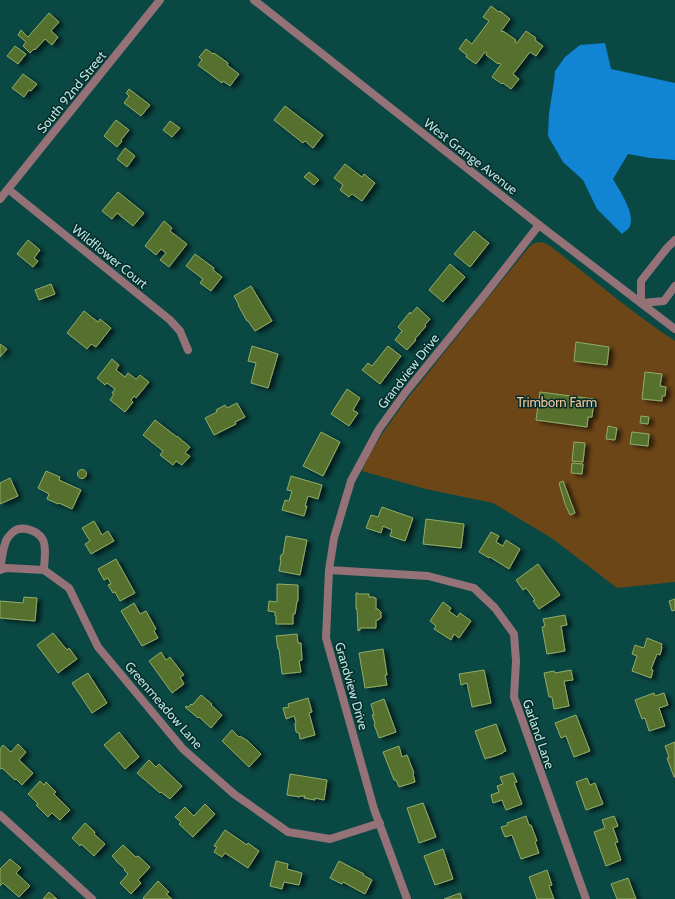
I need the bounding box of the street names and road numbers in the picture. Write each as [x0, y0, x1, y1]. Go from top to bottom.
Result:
street label: South 92nd Street [33, 47, 109, 136]
street label: West Grange Avenue [421, 114, 521, 198]
street label: Wildflower Court [69, 221, 152, 292]
street label: Grandview Drive [374, 330, 442, 412]
street label: Grandview Drive [332, 640, 372, 732]
street label: Greenmeadow Lane [122, 658, 207, 752]
street label: Garland Lane [520, 697, 558, 771]

